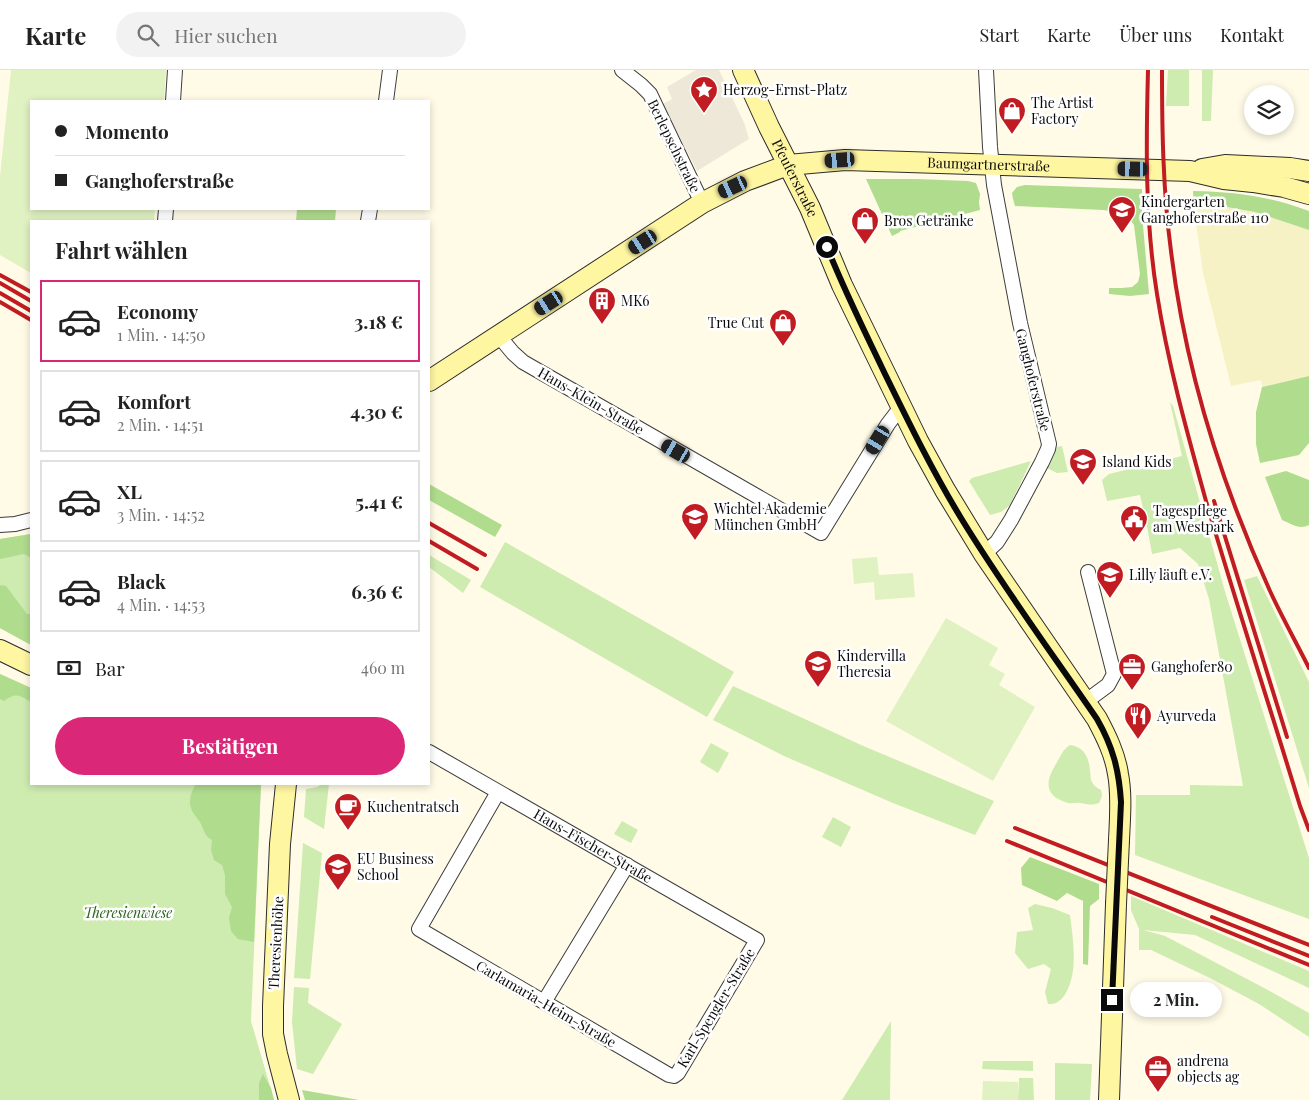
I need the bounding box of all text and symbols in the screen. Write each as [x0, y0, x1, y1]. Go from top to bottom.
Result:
search box [116, 12, 466, 57]
text: Karte [25, 19, 86, 51]
icon: search [134, 21, 162, 49]
text: Hier suchen [174, 22, 277, 48]
text: Start [979, 23, 1019, 47]
text: Karte [1047, 23, 1091, 47]
text: Über uns [1119, 23, 1192, 47]
text: Kontakt [1220, 23, 1284, 47]
place icon: Herzog-Ernst-Platz [689, 75, 719, 114]
place label: Herzog-Ernst-Platz [723, 80, 848, 99]
map controls [1244, 85, 1294, 135]
button: layers [1244, 85, 1294, 135]
place label: The Artist Factory [1031, 93, 1094, 128]
street label: Berlepschstraße [644, 96, 705, 196]
shop icon: The Artist Factory [997, 96, 1027, 135]
text: Momento [85, 118, 169, 144]
street label: Pfeuferstraße [768, 136, 823, 220]
car [824, 151, 855, 169]
street label: Baumgartnerstraße [927, 153, 1050, 176]
car [1117, 161, 1148, 177]
text: Ganghoferstraße [85, 167, 234, 193]
car [716, 174, 749, 200]
place label: Kindergarten Ganghoferstraße 110 [1141, 192, 1269, 227]
school or university icon: Kindergarten Ganghoferstraße 110 [1107, 195, 1137, 234]
shop icon: Bros Getränke [850, 206, 880, 245]
place label: Bros Getränke [884, 211, 974, 230]
car [626, 228, 659, 256]
text: Fahrt wählen [55, 235, 188, 265]
route start [816, 236, 838, 258]
building icon: MK6 [587, 286, 617, 325]
car [532, 289, 565, 317]
place label: MK6 [621, 291, 650, 310]
text: Economy [117, 298, 198, 324]
icon: car [57, 299, 102, 344]
text: 3.18 € [354, 308, 403, 334]
shop icon: True Cut [768, 308, 798, 347]
place label: True Cut [708, 313, 765, 332]
text: 1 Min. · 14:50 [117, 324, 206, 345]
street label: Ganghoferstraße [1011, 326, 1055, 433]
street label: Hans-Klein-Straße [535, 362, 648, 439]
text: Komfort [117, 388, 191, 414]
icon: car [57, 389, 102, 434]
text: 4.30 € [350, 398, 403, 424]
text: 2 Min. · 14:51 [117, 414, 204, 435]
car [863, 423, 892, 457]
car [659, 437, 692, 465]
school or university icon: Island Kids [1068, 447, 1098, 486]
place label: Island Kids [1102, 452, 1172, 471]
text: XL [117, 478, 142, 504]
icon: car [57, 479, 102, 524]
text: 5.41 € [355, 488, 403, 514]
place label: Wichtel Akademie München GmbH [713, 499, 827, 534]
place label: Tagespflege am Westpark [1153, 501, 1234, 536]
school or university icon: Wichtel Akademie München GmbH [680, 502, 710, 541]
text: 3 Min. · 14:52 [117, 504, 205, 525]
public building icon: Tagespflege am Westpark [1119, 504, 1149, 543]
school or university icon: Lilly läuft e.V. [1095, 560, 1125, 599]
place label: Lilly läuft e.V. [1129, 565, 1212, 584]
text: Black [117, 568, 166, 594]
icon: car [57, 569, 102, 614]
text: 6.36 € [351, 578, 403, 604]
text: 4 Min. · 14:53 [117, 594, 205, 615]
place label: Kindervilla Theresia [837, 646, 906, 681]
school or university icon: Kindervilla Theresia [803, 649, 833, 688]
office icon: Ganghofer80 [1117, 652, 1147, 691]
icon: cash [55, 654, 83, 682]
text: Bar [95, 655, 125, 681]
text: 460 m [361, 657, 405, 678]
place label: Ganghofer80 [1151, 657, 1233, 676]
restaurant icon: Ayurveda [1123, 701, 1153, 740]
place label: Ayurveda [1156, 706, 1216, 725]
button: Bestätigen [55, 717, 405, 775]
cafe icon: Kuchentratsch [333, 792, 363, 831]
place label: Kuchentratsch [367, 797, 460, 816]
street label: Hans-Fischer-Straße [531, 804, 656, 887]
place label: EU Business School [357, 849, 434, 884]
school or university icon: EU Business School [323, 852, 353, 891]
street label: Theresienhöhe [264, 896, 287, 990]
park label: Theresienwiese [84, 903, 172, 922]
street label: Karl-Spengler-Straße [672, 944, 759, 1071]
street label: Carlamaria-Heim-Straße [473, 956, 620, 1052]
callout: 2 Min. [1130, 982, 1222, 1018]
route end [1101, 989, 1123, 1011]
text: 2 Min. [1153, 989, 1199, 1010]
place label: andrena objects ag [1177, 1051, 1240, 1086]
office icon: andrena objects ag [1143, 1054, 1173, 1093]

